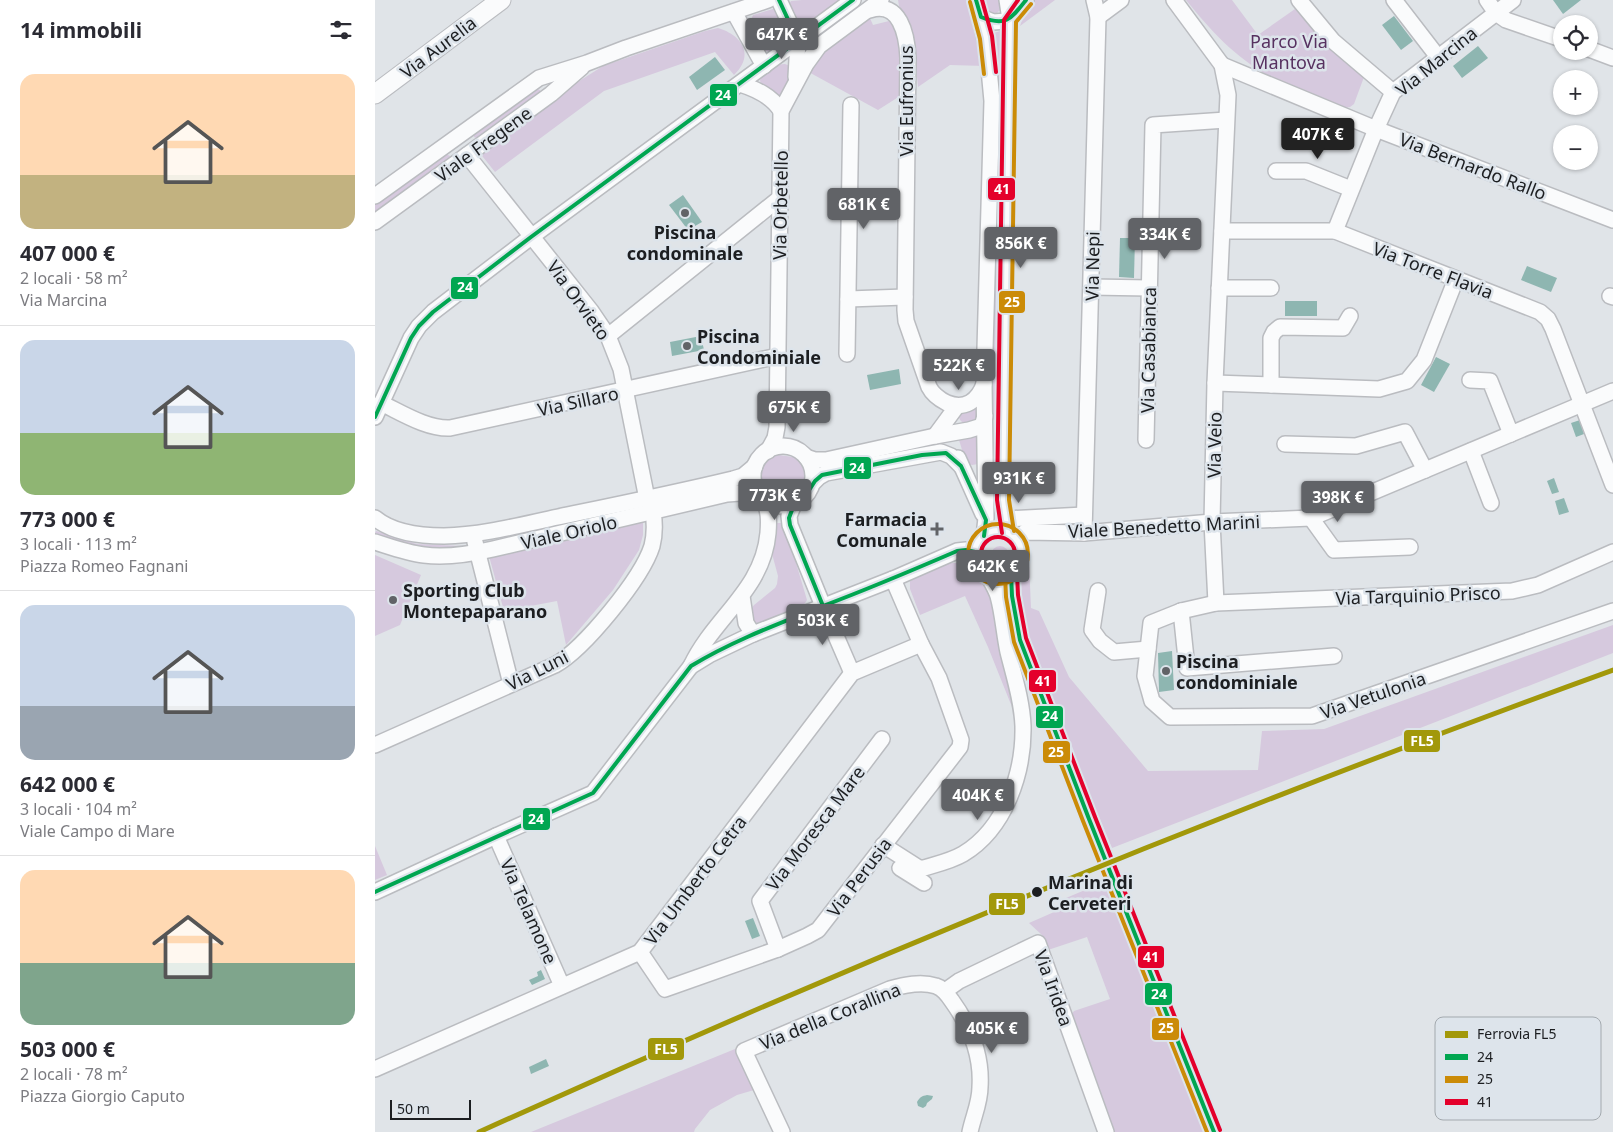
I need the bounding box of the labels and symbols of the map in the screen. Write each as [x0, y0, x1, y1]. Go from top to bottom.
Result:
street label: Via Aurelia [395, 10, 481, 84]
pin: 647K € [741, 18, 823, 60]
street label: Via Marcina [1390, 21, 1482, 101]
park label: Parco Via Mantova [1250, 29, 1328, 74]
street label: Via Eufronius [894, 45, 918, 157]
line badge: 24 [709, 83, 738, 107]
text: 24 [715, 85, 731, 104]
street label: Viale Fregene [430, 101, 536, 187]
pin: 407K € [1277, 118, 1359, 160]
street label: Via Bernardo Rallo [1396, 127, 1550, 205]
street label: Via Orbetello [767, 150, 793, 260]
line badge: 41 [987, 177, 1016, 201]
text: 41 [994, 179, 1010, 198]
pin: 681K € [823, 188, 905, 230]
marker: Piscina condominale [679, 207, 691, 219]
pin: 334K € [1124, 218, 1206, 260]
place label: Piscina condominale [627, 220, 743, 265]
pin: 856K € [980, 226, 1062, 269]
street label: Via Nepi [1079, 231, 1105, 301]
street label: Via Torre Flavia [1369, 236, 1497, 304]
street label: Via Orvieto [542, 255, 616, 345]
line badge: 24 [450, 276, 479, 300]
text: 24 [457, 277, 473, 296]
street label: Via Casabianca [1135, 287, 1161, 413]
line badge: 25 [998, 290, 1026, 314]
text: 25 [1004, 292, 1020, 311]
place label: Piscina Condominiale [697, 324, 821, 369]
marker: Piscina Condominiale [681, 340, 693, 352]
pin: 522K € [918, 348, 1000, 391]
street label: Via Sillaro [535, 381, 621, 421]
pin: 675K € [753, 390, 835, 433]
street label: Via Veio [1201, 412, 1227, 478]
line badge: 24 [843, 456, 872, 480]
text: 24 [849, 458, 865, 477]
pin: 931K € [978, 462, 1060, 504]
pin: 773K € [734, 478, 816, 521]
pin: 398K € [1297, 480, 1379, 523]
place label: Farmacia Comunale [836, 507, 927, 552]
street label: Viale Oriolo [519, 509, 619, 555]
street label: Viale Benedetto Marini [1067, 509, 1261, 543]
marker: Farmacia Comunale [931, 523, 943, 535]
pin: 642K € [952, 550, 1034, 592]
place label: Sporting Club Montepaparano [403, 578, 547, 623]
street label: Via Tarquinio Prisco [1335, 580, 1501, 610]
marker: Sporting Club Montepaparano [387, 594, 399, 606]
pin: 503K € [782, 604, 864, 646]
street label: Via Luni [502, 644, 572, 696]
place label: Piscina condominiale [1176, 649, 1298, 694]
marker: Piscina condominiale [1160, 665, 1172, 677]
street label: Via Vetulonia [1317, 666, 1429, 724]
line badge: 41 [1028, 669, 1057, 693]
text: 41 [1035, 671, 1051, 690]
line badge: 24 [1035, 705, 1064, 729]
text: 24 [1042, 706, 1058, 725]
line badge: FL5 [1403, 729, 1441, 753]
text: FL5 [1410, 731, 1434, 750]
line badge: 25 [1042, 740, 1071, 764]
text: 25 [1048, 742, 1064, 761]
street label: Via Moresca Mare [760, 761, 870, 895]
pin: 404K € [937, 778, 1019, 821]
line badge: 24 [522, 807, 551, 831]
text: 24 [528, 809, 544, 828]
street label: Via Umberto Cetra [638, 810, 752, 950]
street label: Via Perusia [821, 833, 897, 921]
street label: Via Telamone [495, 855, 563, 967]
place label: Marina di Cerveteri [1048, 870, 1133, 915]
marker: Marina di Cerveteri [1030, 885, 1044, 899]
line badge: FL5 [988, 892, 1026, 916]
text: FL5 [995, 894, 1019, 913]
line badge: 41 [1137, 945, 1165, 969]
street label: Via Iridea [1029, 946, 1079, 1030]
text: 41 [1143, 947, 1159, 966]
street label: Via della Corallina [756, 977, 904, 1055]
line badge: 24 [1144, 982, 1173, 1006]
text: 24 [1151, 984, 1167, 1003]
pin: 405K € [951, 1012, 1033, 1054]
line badge: 25 [1151, 1017, 1180, 1041]
legend [1435, 1017, 1601, 1120]
text: 25 [1158, 1018, 1174, 1037]
text: Ferrovia FL5 [1477, 1024, 1556, 1043]
line badge: FL5 [647, 1037, 685, 1061]
text: FL5 [654, 1039, 678, 1058]
text: 24 [1477, 1047, 1493, 1066]
text: 25 [1477, 1069, 1493, 1088]
text: 41 [1477, 1092, 1493, 1111]
scale bar [390, 1097, 471, 1120]

